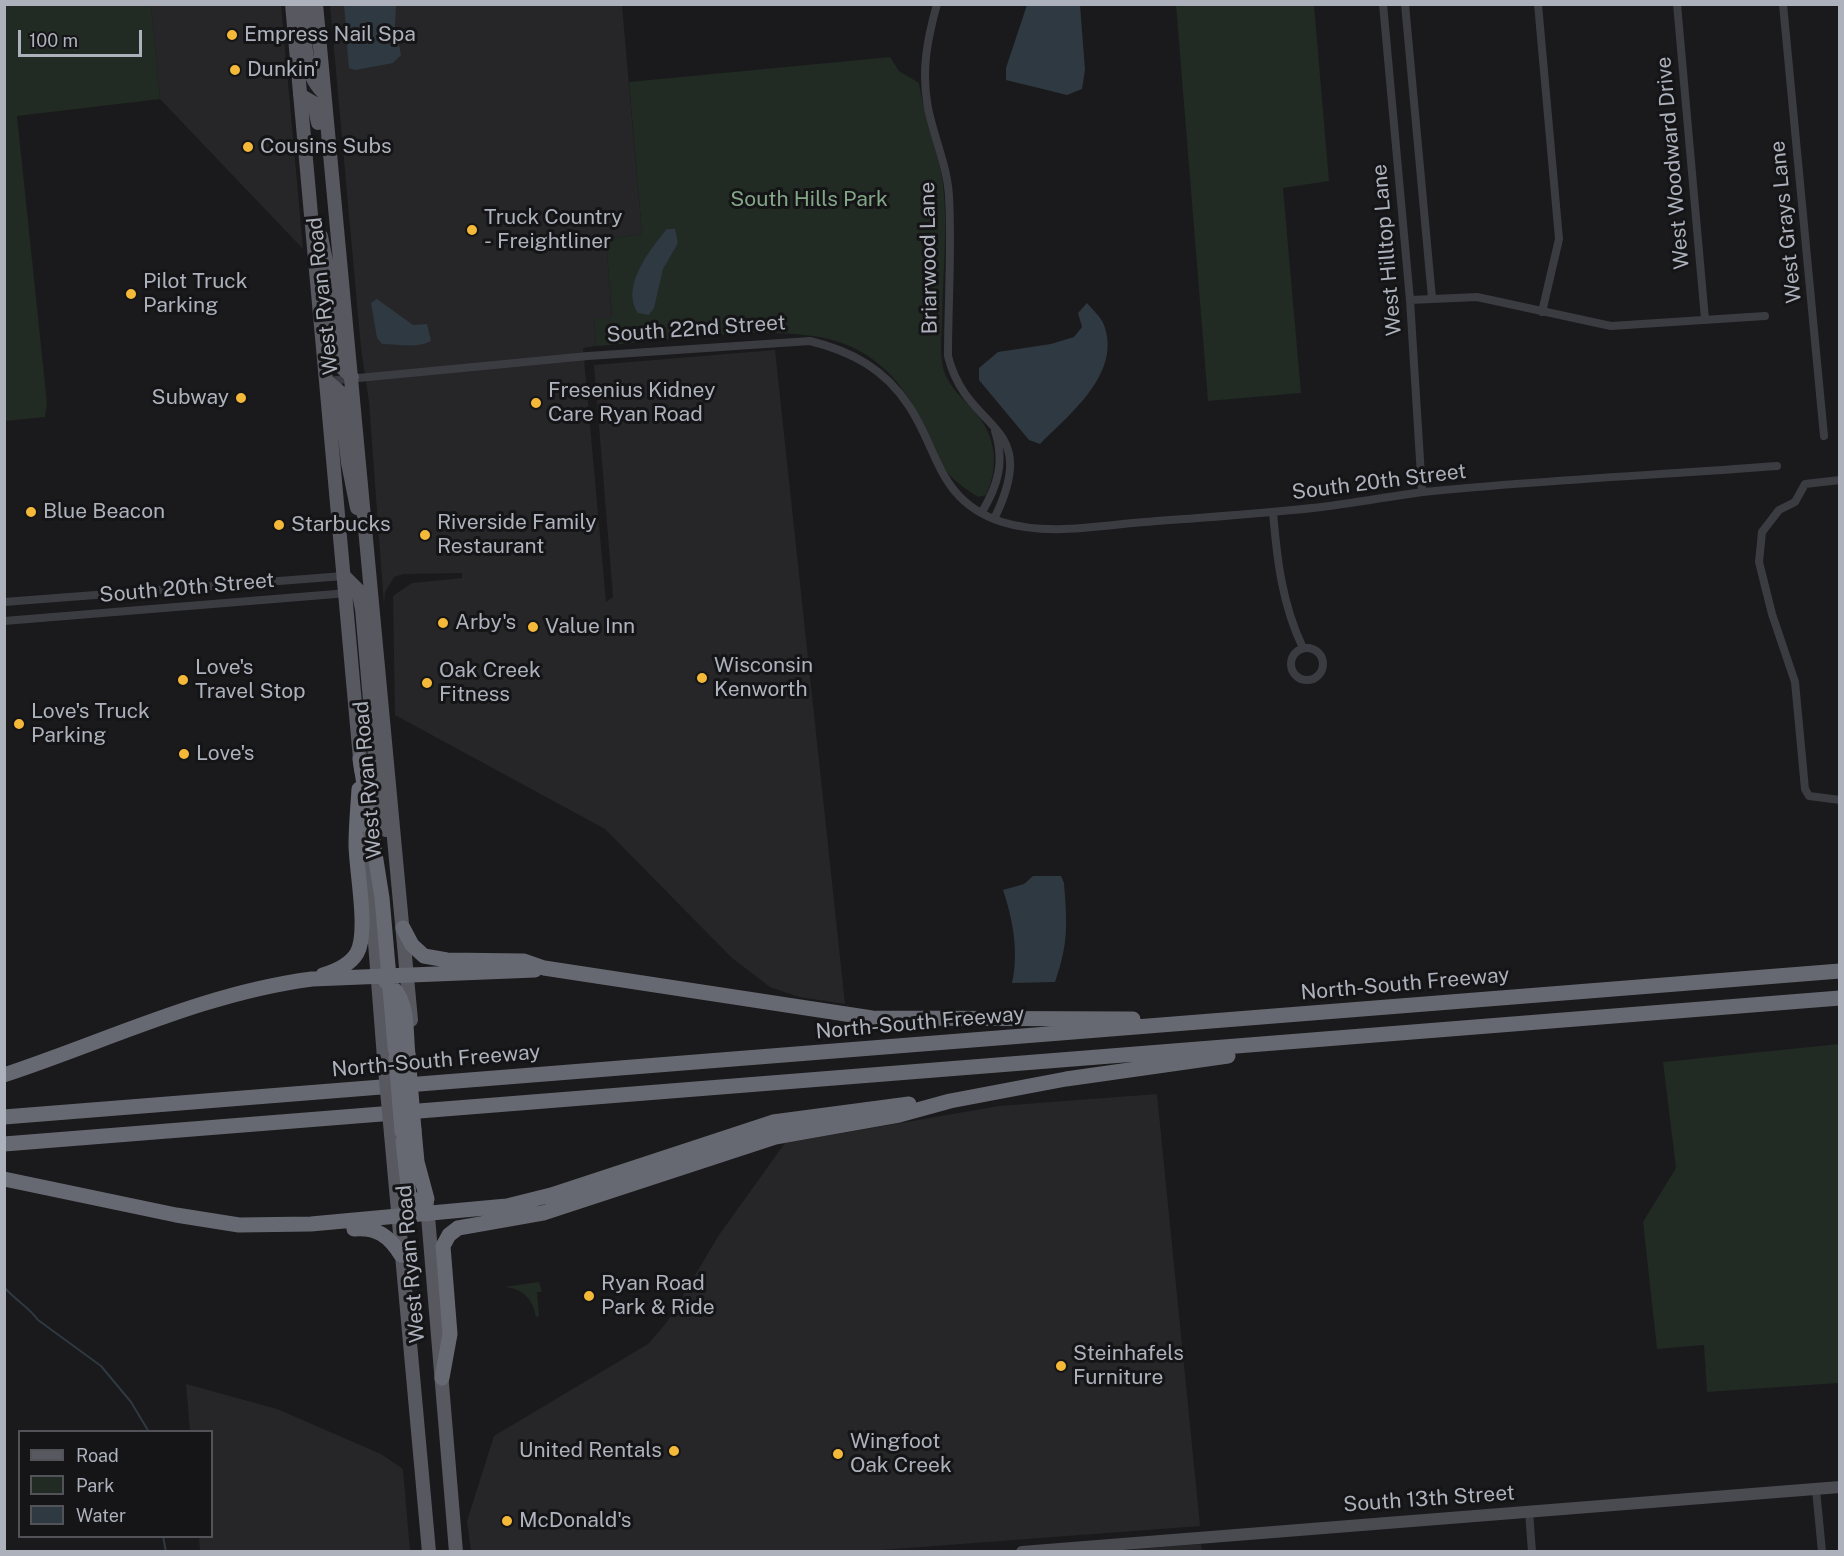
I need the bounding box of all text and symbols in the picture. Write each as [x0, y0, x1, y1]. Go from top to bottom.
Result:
scale bar [21, 18, 146, 56]
place label: Empress Nail Spa [244, 22, 416, 48]
marker: Empress Nail Spa [225, 28, 239, 42]
text: 100 m [29, 30, 78, 51]
street label: West Woodward Drive [1651, 56, 1695, 270]
place label: Dunkin' [247, 57, 319, 83]
marker: Dunkin' [228, 63, 242, 77]
place label: Cousins Subs [260, 134, 392, 160]
marker: Cousins Subs [241, 140, 255, 154]
street label: West Grays Lane [1765, 140, 1807, 304]
street label: West Hilltop Lane [1367, 163, 1407, 337]
street label: Briarwood Lane [915, 182, 943, 334]
park label: South Hills Park [730, 187, 888, 213]
place label: Truck Country - Freightliner [484, 205, 622, 255]
street label: West Ryan Road [302, 216, 344, 376]
marker: Truck Country - Freightliner [465, 223, 479, 237]
place label: Pilot Truck Parking [143, 269, 247, 319]
marker: Pilot Truck Parking [124, 287, 138, 301]
street label: South 22nd Street [606, 310, 786, 348]
place label: Fresenius Kidney Care Ryan Road [548, 378, 715, 428]
place label: Subway [152, 385, 229, 411]
marker: Subway [234, 391, 248, 405]
marker: Fresenius Kidney Care Ryan Road [529, 396, 543, 410]
street label: South 20th Street [1290, 459, 1468, 505]
place label: Blue Beacon [43, 499, 165, 525]
marker: Blue Beacon [24, 505, 38, 519]
place label: Riverside Family Restaurant [437, 510, 597, 560]
place label: Starbucks [291, 512, 391, 538]
marker: Starbucks [272, 518, 286, 532]
marker: Riverside Family Restaurant [418, 528, 432, 542]
street label: South 20th Street [98, 568, 276, 608]
place label: Arby's [455, 610, 516, 636]
place label: Value Inn [545, 614, 635, 640]
marker: Arby's [436, 616, 450, 630]
marker: Value Inn [526, 620, 540, 634]
place label: Wisconsin Kenworth [714, 653, 813, 703]
place label: Love's Travel Stop [195, 655, 306, 705]
place label: Oak Creek Fitness [439, 658, 541, 708]
marker: Wisconsin Kenworth [695, 671, 709, 685]
marker: Love's Travel Stop [176, 673, 190, 687]
marker: Oak Creek Fitness [420, 676, 434, 690]
place label: Love's Truck Parking [31, 699, 150, 749]
street label: West Ryan Road [349, 700, 387, 860]
marker: Love's Truck Parking [12, 717, 26, 731]
place label: Love's [196, 741, 254, 767]
marker: Love's [177, 747, 191, 761]
street label: North-South Freeway [1300, 962, 1510, 1006]
street label: North-South Freeway [815, 1001, 1025, 1045]
street label: North-South Freeway [331, 1039, 541, 1083]
street label: West Ryan Road [392, 1184, 430, 1344]
place label: Ryan Road Park & Ride [601, 1271, 715, 1321]
marker: Ryan Road Park & Ride [582, 1289, 596, 1303]
place label: Steinhafels Furniture [1073, 1341, 1184, 1391]
marker: Steinhafels Furniture [1054, 1359, 1068, 1373]
place label: Wingfoot Oak Creek [850, 1429, 952, 1479]
legend [18, 1430, 213, 1538]
place label: United Rentals [519, 1438, 662, 1464]
marker: United Rentals [667, 1444, 681, 1458]
text: Road [76, 1445, 119, 1466]
marker: Wingfoot Oak Creek [831, 1447, 845, 1461]
text: Park [76, 1475, 114, 1496]
street label: South 13th Street [1342, 1480, 1516, 1518]
text: Water [76, 1505, 126, 1526]
place label: McDonald's [519, 1508, 631, 1534]
marker: McDonald's [500, 1514, 514, 1528]

